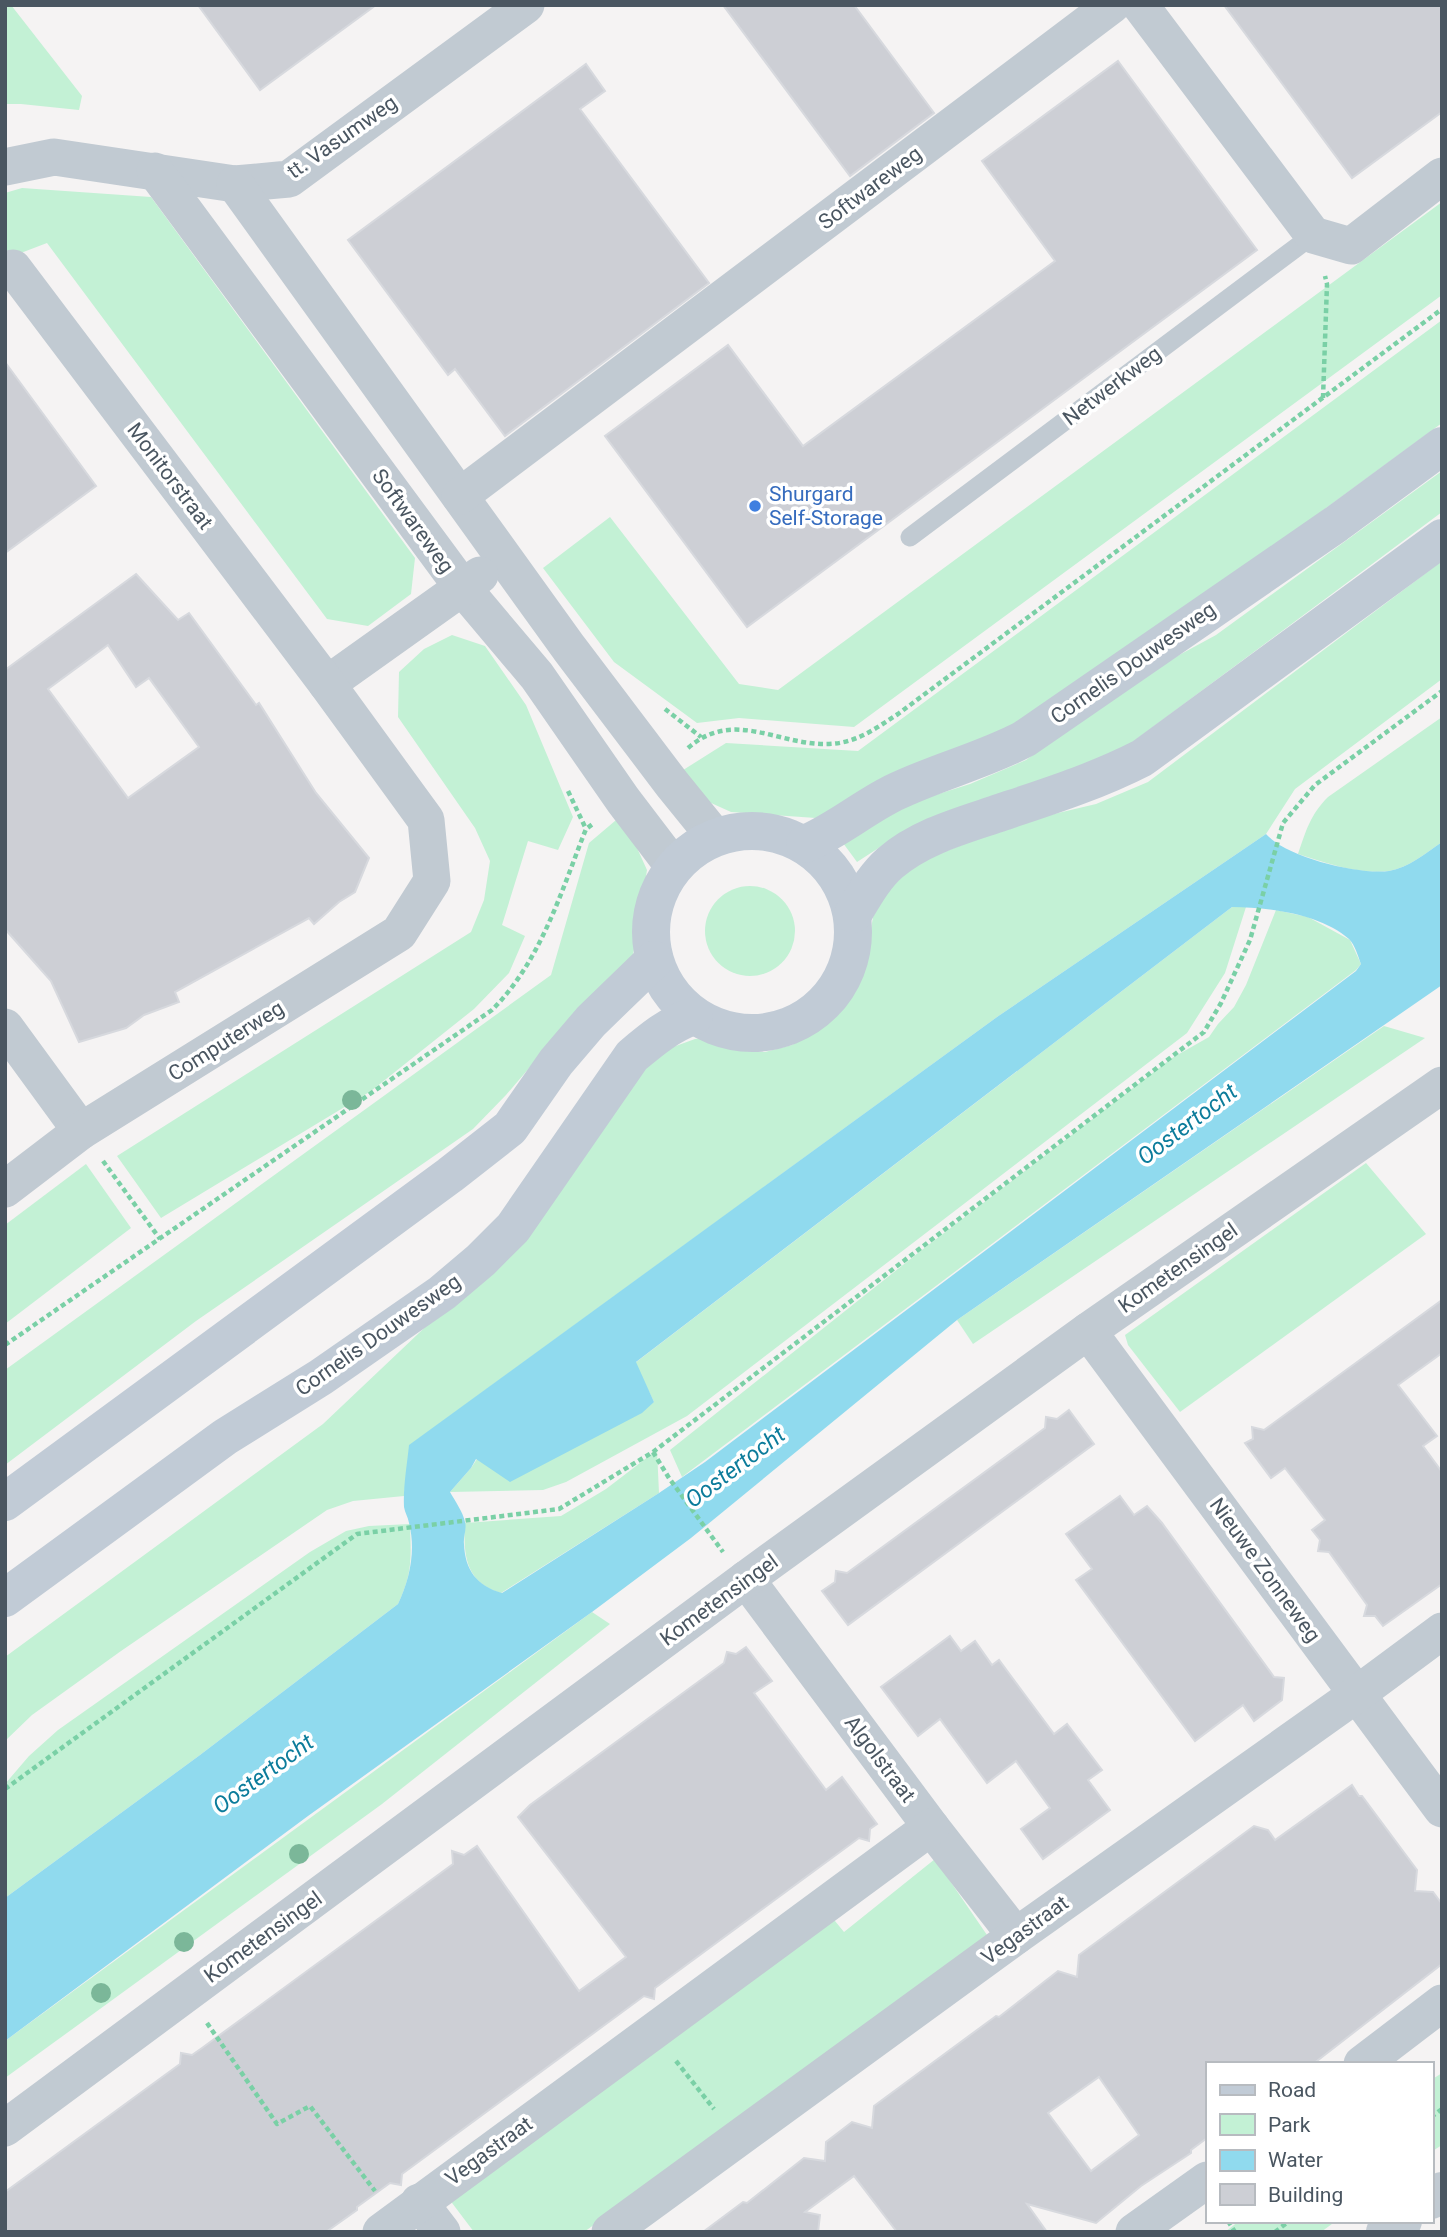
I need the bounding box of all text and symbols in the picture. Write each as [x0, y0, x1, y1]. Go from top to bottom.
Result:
street label: tt. Vasumweg [283, 90, 401, 184]
street label: Softwareweg [814, 142, 926, 234]
street label: Netwerkweg [1058, 341, 1166, 431]
street label: Monitorstraat [122, 418, 218, 534]
street label: Softwareweg [367, 464, 459, 578]
place label: Shurgard Self-Storage [769, 482, 883, 530]
marker: Shurgard Self-Storage [747, 498, 763, 514]
street label: Cornelis Douwesweg [1046, 597, 1220, 729]
street label: Computerweg [164, 996, 288, 1086]
water label: Oostertocht [1132, 1078, 1243, 1171]
street label: Kometensingel [1114, 1218, 1242, 1318]
street label: Cornelis Douwesweg [291, 1269, 465, 1401]
water label: Oostertocht [680, 1421, 791, 1514]
street label: Nieuwe Zonneweg [1205, 1493, 1325, 1647]
street label: Kometensingel [655, 1549, 783, 1651]
street label: Algolstraat [840, 1711, 920, 1807]
water label: Oostertocht [208, 1728, 319, 1820]
street label: Kometensingel [199, 1886, 327, 1988]
street label: Vegastraat [977, 1890, 1073, 1970]
legend [1206, 2062, 1433, 2223]
text: Road [1268, 2078, 1316, 2102]
street label: Vegastraat [441, 2111, 537, 2191]
text: Park [1268, 2113, 1311, 2137]
text: Water [1268, 2148, 1323, 2172]
text: Building [1268, 2183, 1343, 2207]

